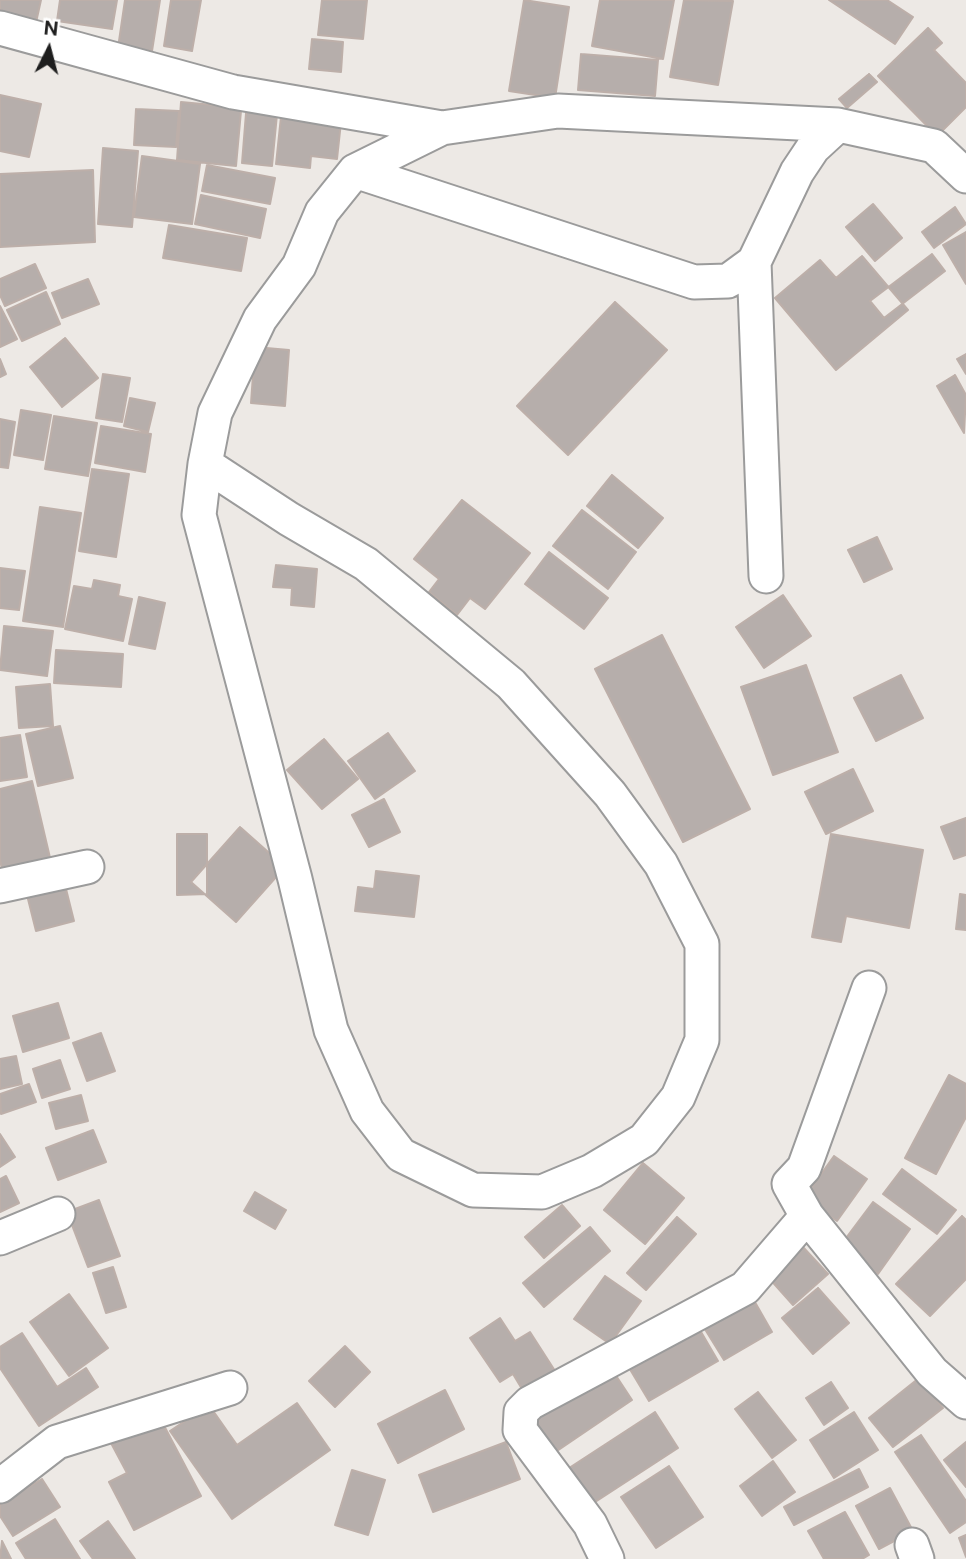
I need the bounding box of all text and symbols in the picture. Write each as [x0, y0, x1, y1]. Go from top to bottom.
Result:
north arrow [14, 14, 84, 84]
text: N [43, 16, 60, 40]

